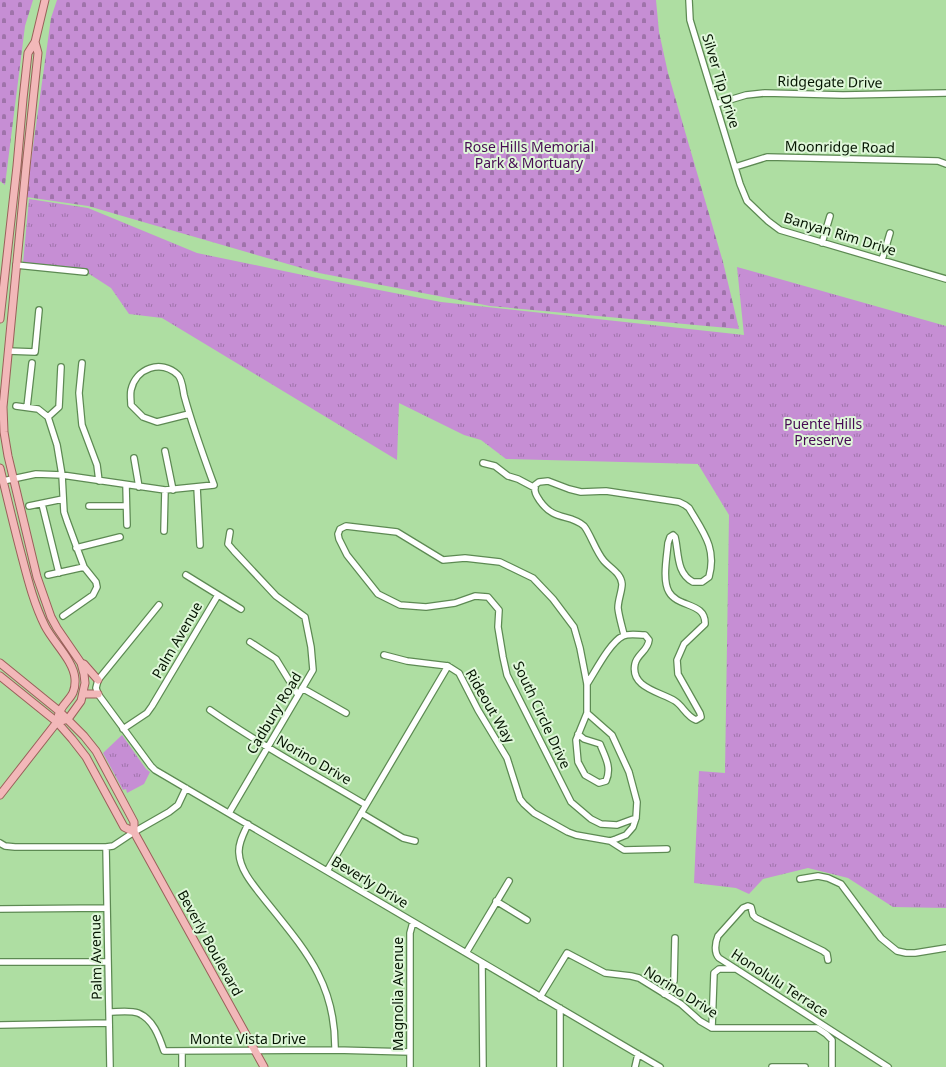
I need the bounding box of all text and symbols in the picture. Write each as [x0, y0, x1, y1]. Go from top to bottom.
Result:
street label: Silver Tip Drive [698, 31, 745, 130]
street label: Ridgegate Drive [777, 71, 883, 92]
street label: Moonridge Road [785, 136, 895, 157]
park label: Rose Hills Memorial Park & Mortuary [464, 137, 594, 172]
street label: Banyan Rim Drive [782, 207, 899, 260]
park label: Puente Hills Preserve [784, 414, 862, 449]
street label: Palm Avenue [147, 598, 206, 682]
street label: South Circle Drive [509, 658, 576, 772]
street label: Rideout Way [462, 665, 520, 747]
street label: Cadbury Road [242, 668, 306, 757]
street label: Norino Drive [273, 730, 355, 789]
street label: Beverly Drive [328, 851, 412, 912]
street label: Beverly Boulevard [173, 886, 247, 999]
street label: Palm Avenue [85, 914, 106, 1000]
street label: Magnolia Avenue [388, 937, 407, 1051]
street label: Honolulu Terrace [728, 944, 833, 1021]
street label: Norino Drive [641, 961, 722, 1022]
street label: Monte Vista Drive [190, 1029, 306, 1048]

